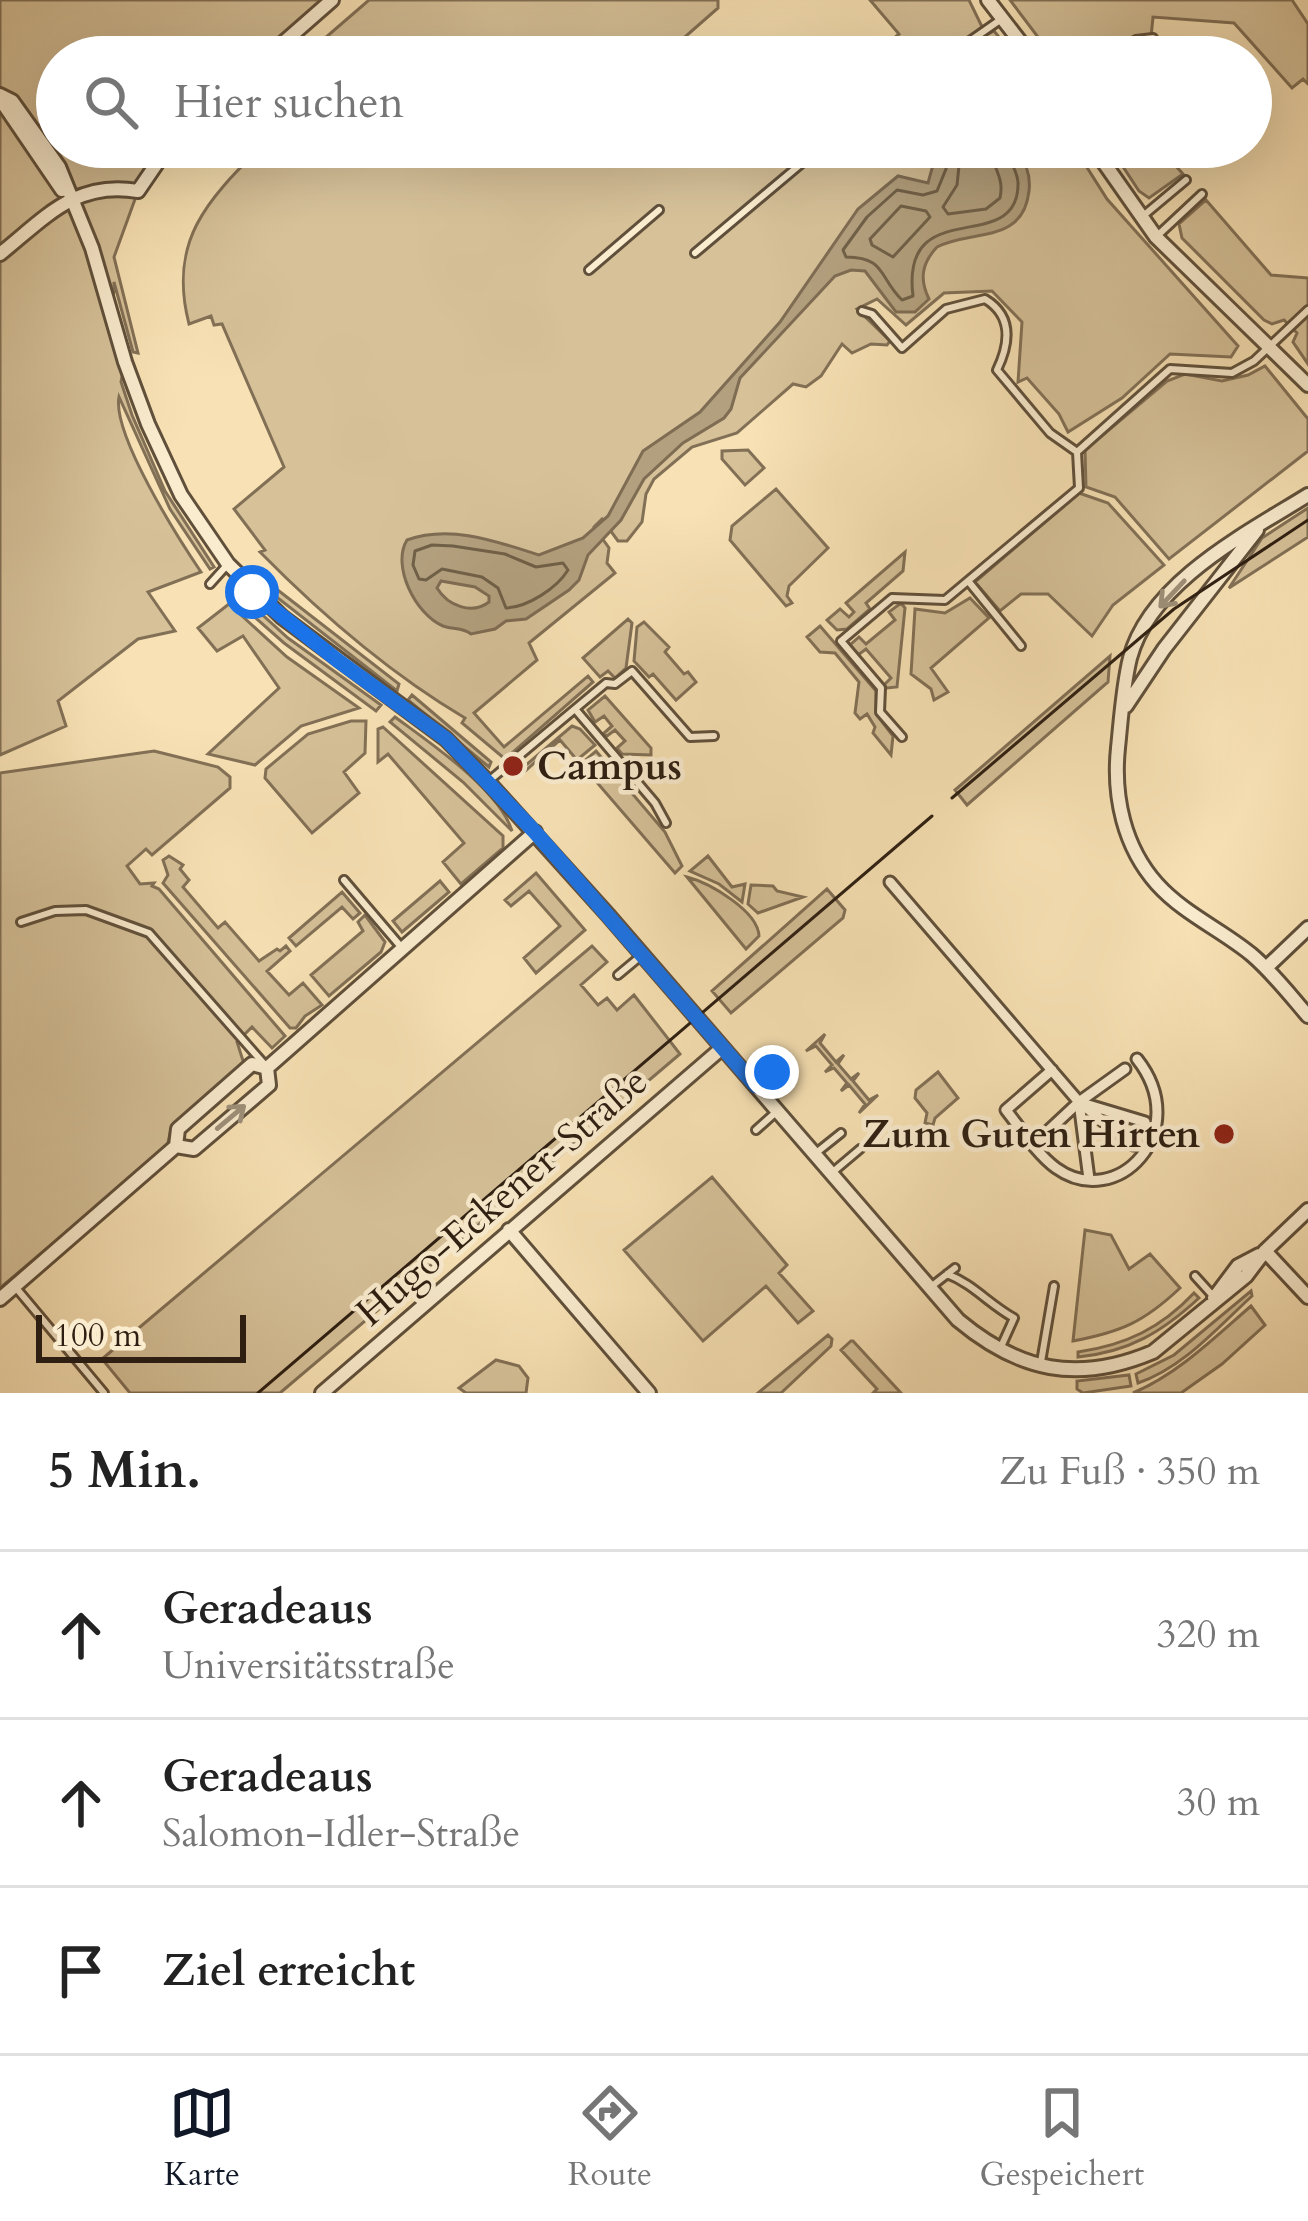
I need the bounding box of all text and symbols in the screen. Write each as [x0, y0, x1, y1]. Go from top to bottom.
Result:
search box [36, 36, 1272, 168]
icon: search [78, 69, 144, 135]
text: Hier suchen [174, 72, 404, 133]
route start [225, 565, 279, 619]
one-way arrow [1159, 578, 1186, 608]
place label: Campus [537, 740, 682, 793]
marker: Campus [500, 753, 526, 779]
route end [745, 1045, 799, 1099]
street label: Hugo-Eckener-Straße [345, 1056, 659, 1338]
one-way arrow [215, 1104, 246, 1132]
place label: Zum Guten Hirten [862, 1108, 1200, 1161]
marker: Zum Guten Hirten [1211, 1121, 1237, 1147]
scale bar [36, 1309, 246, 1362]
text: 100 m [54, 1313, 141, 1358]
text: 5 Min. [48, 1436, 201, 1506]
text: Zu Fuß · 350 m [999, 1445, 1260, 1498]
text: Geradeaus [162, 1578, 373, 1639]
icon: ahead [48, 1602, 114, 1668]
text: 320 m [1157, 1608, 1260, 1661]
text: Universitätsstraße [162, 1639, 455, 1692]
text: Geradeaus [162, 1746, 373, 1807]
icon: ahead [48, 1770, 114, 1836]
text: 30 m [1177, 1776, 1260, 1829]
text: Salomon-Idler-Straße [162, 1807, 520, 1860]
icon: arrive [48, 1938, 114, 2004]
text: Ziel erreicht [162, 1940, 415, 2001]
tab: Karte [164, 2080, 240, 2197]
tab: Route [568, 2080, 652, 2197]
tab: Gespeichert [980, 2080, 1144, 2197]

